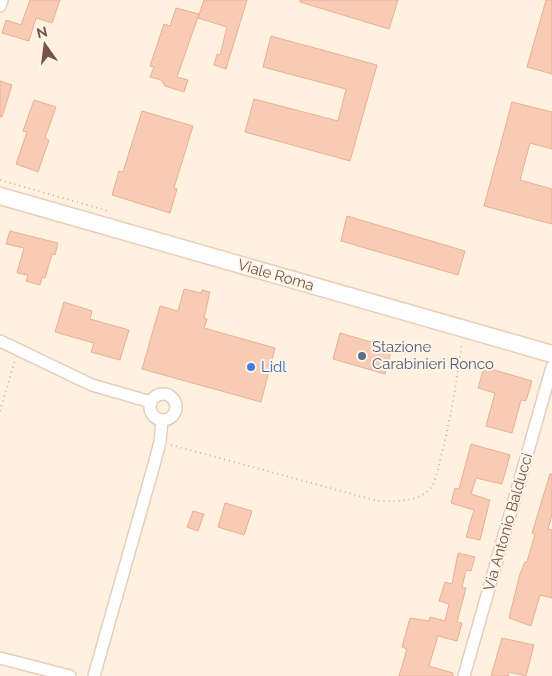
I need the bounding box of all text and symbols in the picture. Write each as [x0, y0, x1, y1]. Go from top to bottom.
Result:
north arrow [20, 20, 70, 70]
text: N [35, 23, 49, 41]
street label: Viale Roma [236, 255, 316, 295]
place label: Stazione Carabinieri Ronco [372, 338, 494, 373]
marker: Stazione Carabinieri Ronco [356, 350, 368, 362]
place label: Lidl [261, 358, 287, 376]
marker: Lidl [245, 361, 257, 373]
street label: Via Antonio Balducci [480, 451, 536, 593]

